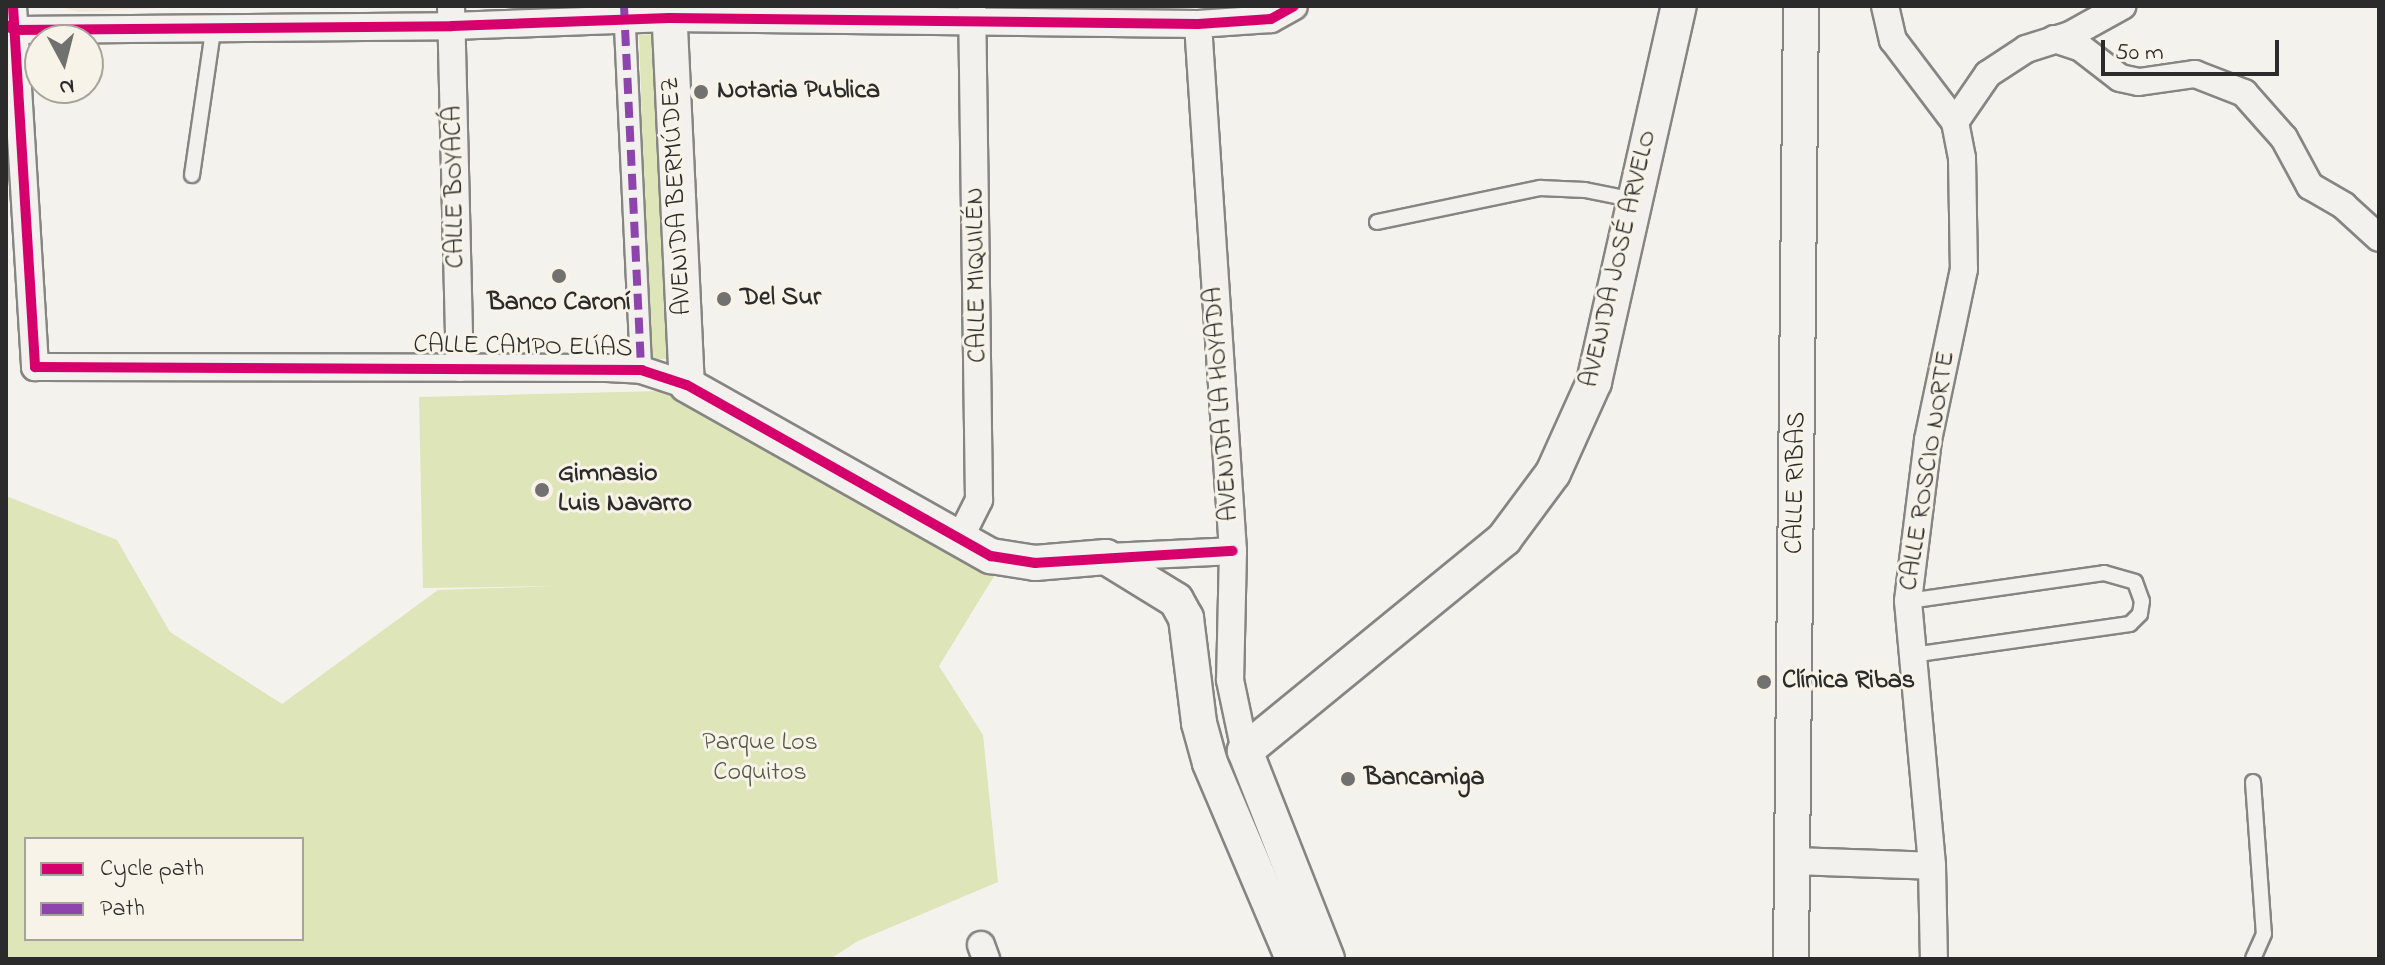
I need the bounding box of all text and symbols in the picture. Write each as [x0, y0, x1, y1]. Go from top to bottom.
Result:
north arrow [24, 24, 104, 104]
scale bar [2105, 24, 2283, 74]
text: 50 m [2115, 36, 2164, 71]
text: N [57, 69, 76, 103]
street label: AVENIDA BERMÚDEZ [656, 76, 700, 316]
place label: Notaria Publica [717, 76, 880, 108]
marker: Notaria Publica [692, 83, 710, 101]
street label: CALLE BOYACÁ [439, 105, 473, 269]
street label: AVENIDA JOSÉ ARVELO [1575, 127, 1665, 391]
street label: CALLE MIQUILÉN [961, 187, 995, 363]
marker: Banco Caroní [550, 267, 568, 285]
place label: Del Sur [740, 283, 821, 315]
street label: AVENIDA LA HOYADA [1199, 286, 1247, 522]
place label: Banco Caroní [487, 288, 631, 320]
marker: Del Sur [715, 290, 733, 308]
street label: CALLE CAMPO ELÍAS [413, 330, 633, 366]
street label: CALLE ROSCIO NORTE [1895, 349, 1963, 593]
street label: CALLE RIBAS [1780, 411, 1814, 555]
place label: Gimnasio Luis Navarro [558, 459, 692, 520]
marker: Gimnasio Luis Navarro [533, 481, 551, 499]
place label: Clínica Ribas [1782, 666, 1915, 698]
marker: Clínica Ribas [1753, 671, 1775, 693]
park label: Parque Los Coquitos [702, 728, 818, 790]
place label: Bancamiga [1364, 763, 1485, 795]
marker: Bancamiga [1339, 770, 1357, 788]
legend [24, 837, 304, 941]
text: Cycle path [100, 852, 204, 887]
text: Path [100, 892, 145, 927]

